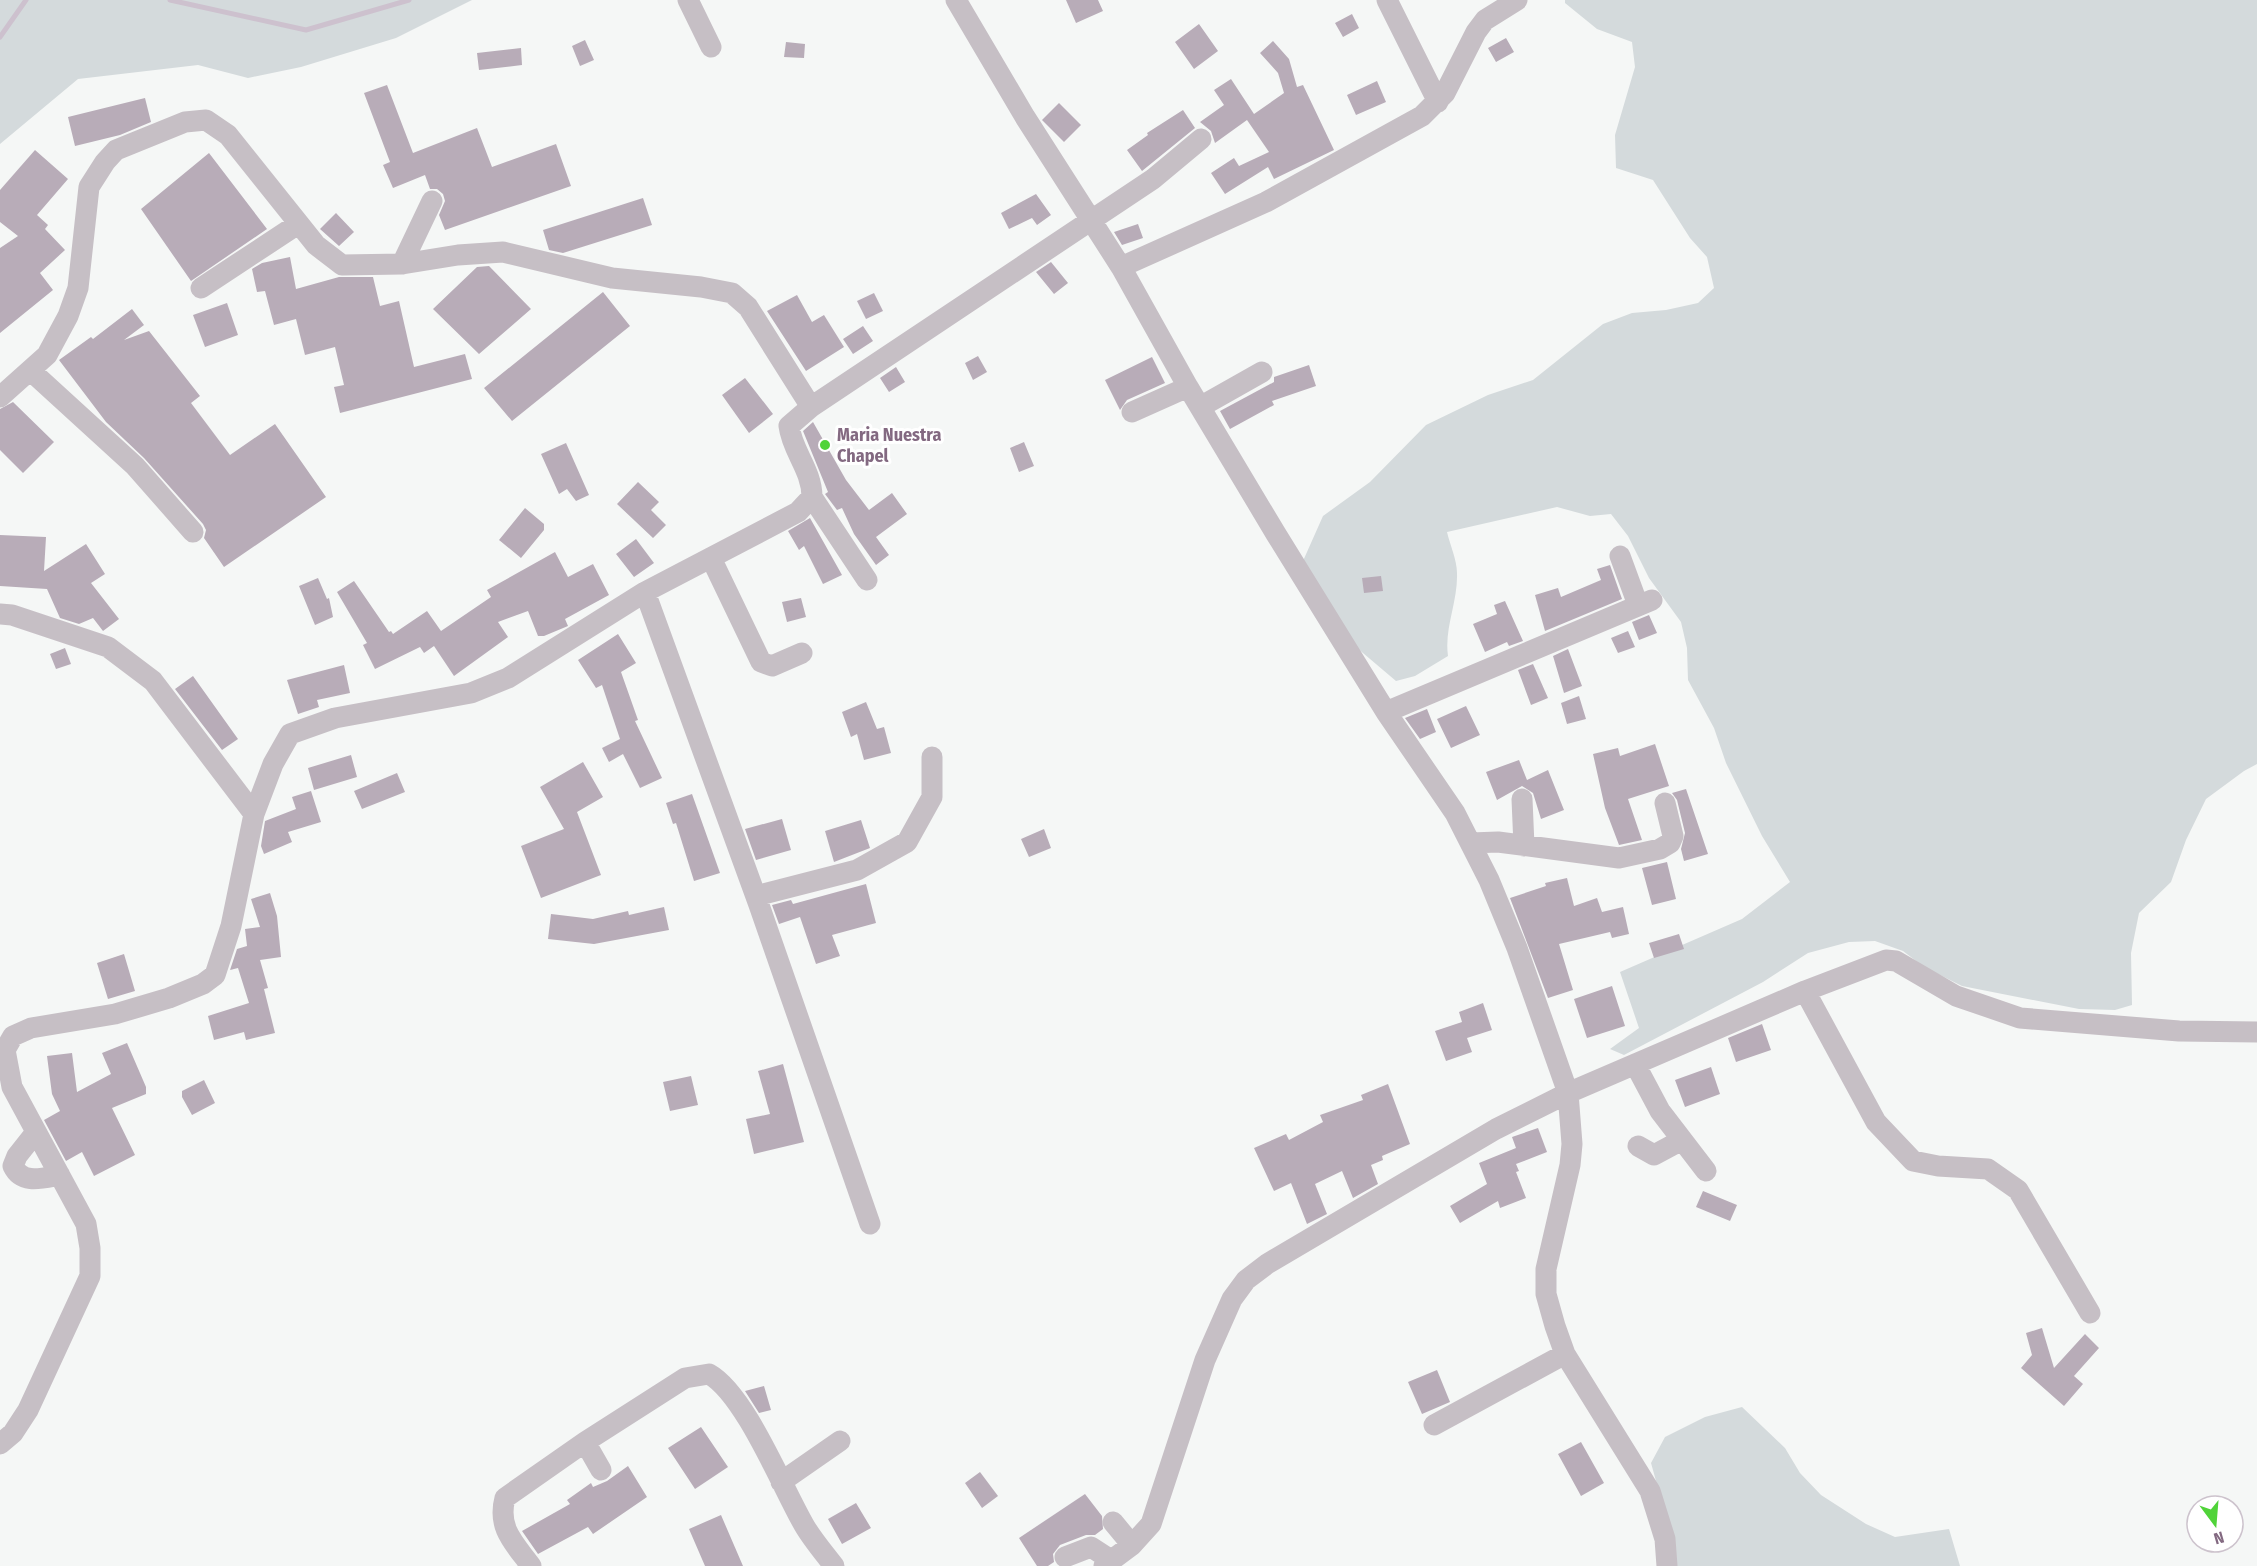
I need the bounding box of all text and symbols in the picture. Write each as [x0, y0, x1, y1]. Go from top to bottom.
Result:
place label: Maria Nuestra Chapel [837, 424, 941, 467]
marker: Maria Nuestra Chapel [818, 438, 832, 452]
north arrow [2185, 1494, 2245, 1554]
text: N [2212, 1527, 2226, 1548]

